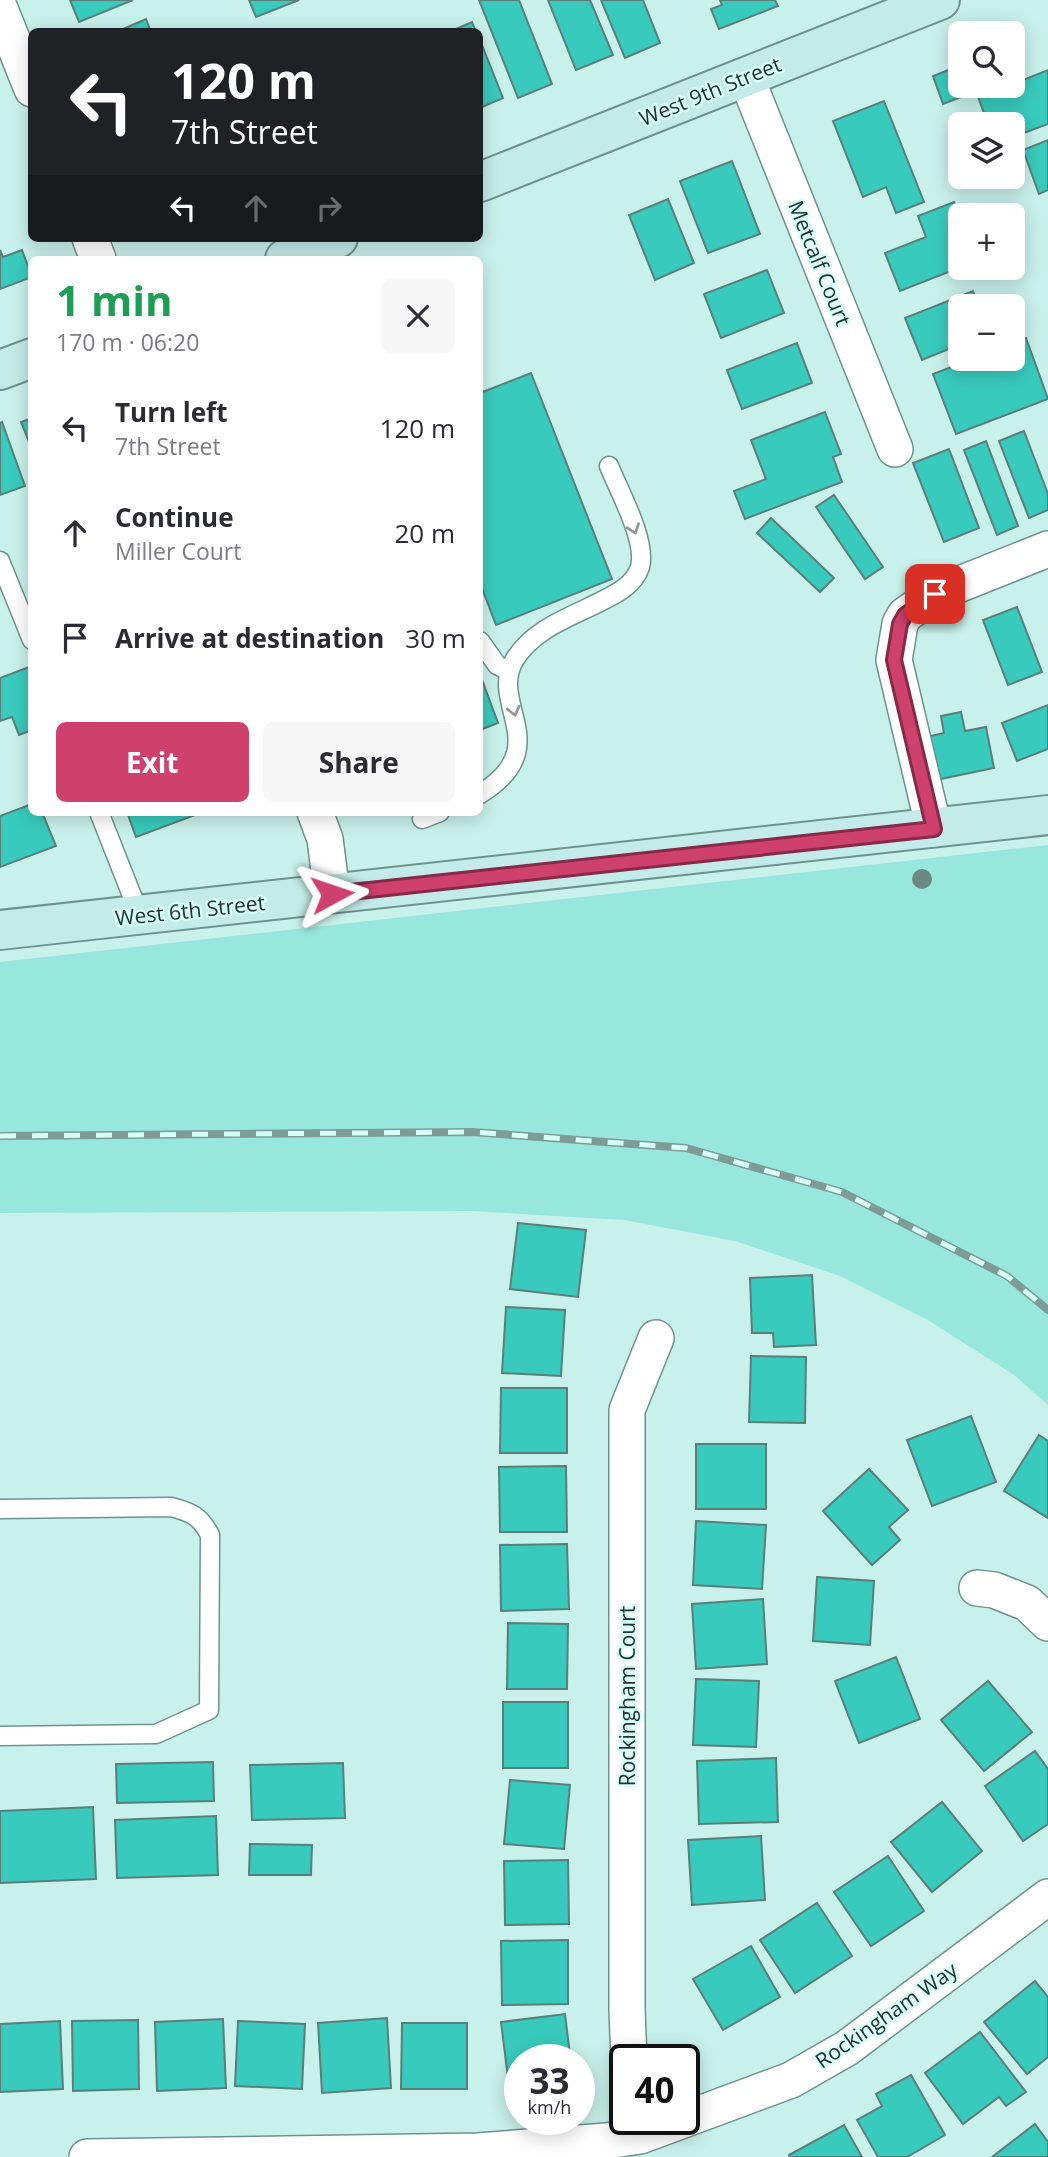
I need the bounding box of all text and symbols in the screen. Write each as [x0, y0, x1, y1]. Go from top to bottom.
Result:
map controls [948, 21, 1025, 371]
button: search [948, 21, 1025, 98]
text: 120 m [171, 47, 316, 113]
street label: West 9th Street [635, 50, 785, 132]
icon: left [56, 56, 147, 147]
text: 7th Street [171, 110, 318, 153]
button: layers [948, 112, 1025, 189]
icon: left [164, 189, 202, 227]
icon: ahead [237, 189, 275, 227]
icon: right [310, 189, 348, 227]
street label: Metcalf Court [782, 196, 858, 330]
button: + [948, 203, 1025, 280]
text: 1 min [56, 271, 173, 328]
button: close [381, 279, 455, 353]
button: − [948, 294, 1025, 371]
text: 170 m · 06:20 [56, 326, 199, 358]
text: Turn left [115, 394, 227, 430]
icon: left [56, 409, 94, 447]
text: 120 m [380, 410, 455, 446]
text: 7th Street [115, 430, 221, 462]
text: Continue [115, 499, 234, 535]
icon: ahead [56, 514, 94, 552]
text: 20 m [394, 515, 455, 551]
one-way arrow [626, 523, 640, 535]
text: Miller Court [115, 535, 241, 567]
pin [905, 564, 965, 624]
icon: arrive [916, 575, 954, 613]
icon: arrive [56, 619, 94, 657]
text: Arrive at destination [115, 620, 384, 656]
text: 30 m [405, 620, 466, 656]
one-way arrow [506, 705, 520, 717]
button: Exit [56, 722, 249, 802]
button: Share [263, 722, 455, 802]
position arrow [295, 857, 369, 931]
street label: West 6th Street [114, 888, 266, 932]
street label: Rockingham Court [613, 1606, 641, 1786]
street label: Rockingham Way [809, 1955, 963, 2074]
speed limit sign: 40 [609, 2044, 700, 2135]
text: 33 [529, 2057, 570, 2104]
text: km/h [528, 2095, 571, 2119]

